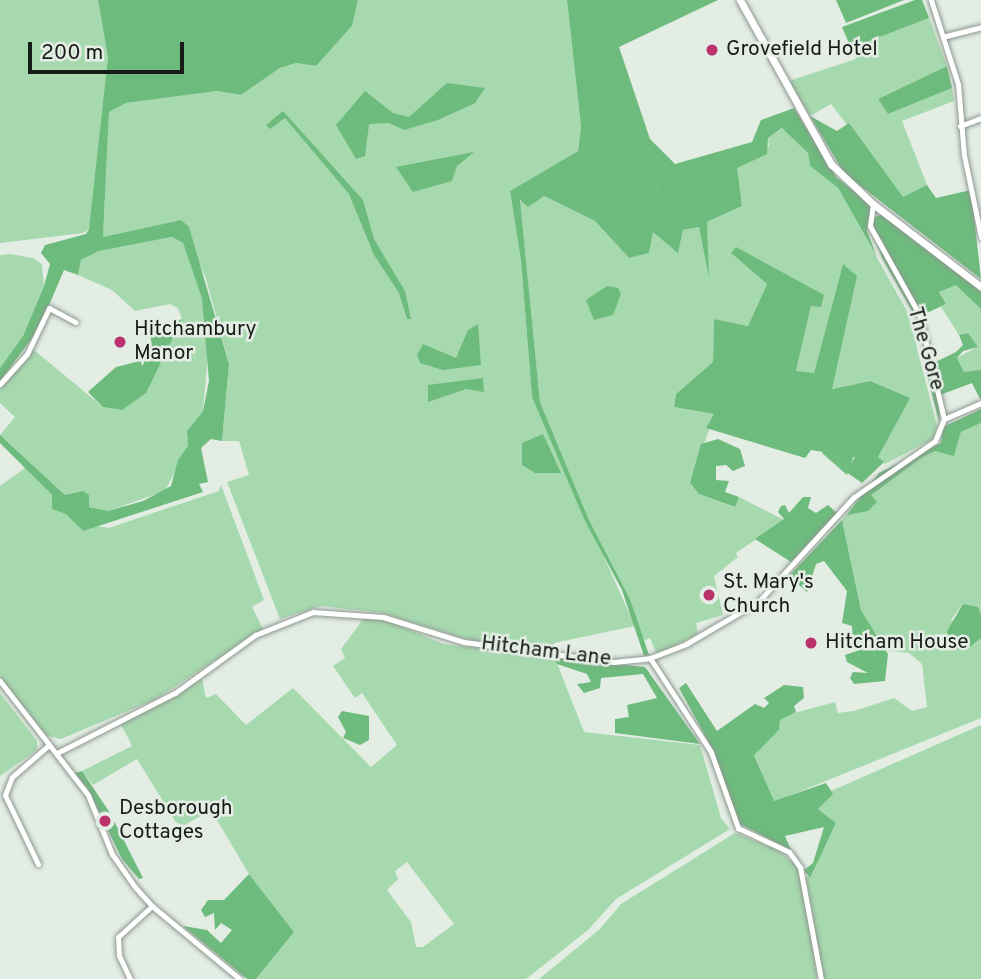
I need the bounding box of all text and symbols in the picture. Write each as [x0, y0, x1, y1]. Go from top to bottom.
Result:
scale bar [32, 28, 187, 72]
place label: Grovefield Hotel [726, 37, 878, 63]
text: 200 m [41, 40, 103, 67]
marker: Grovefield Hotel [704, 42, 720, 58]
street label: The Gore [901, 304, 949, 394]
place label: Hitchambury Manor [134, 317, 257, 367]
marker: Hitchambury Manor [112, 334, 128, 350]
place label: St. Mary's Church [723, 570, 814, 620]
marker: St. Mary's Church [701, 587, 717, 603]
place label: Hitcham House [825, 630, 968, 656]
street label: Hitcham Lane [480, 632, 612, 672]
marker: Hitcham House [803, 635, 819, 651]
place label: Desborough Cottages [119, 796, 233, 846]
marker: Desborough Cottages [97, 813, 113, 829]

